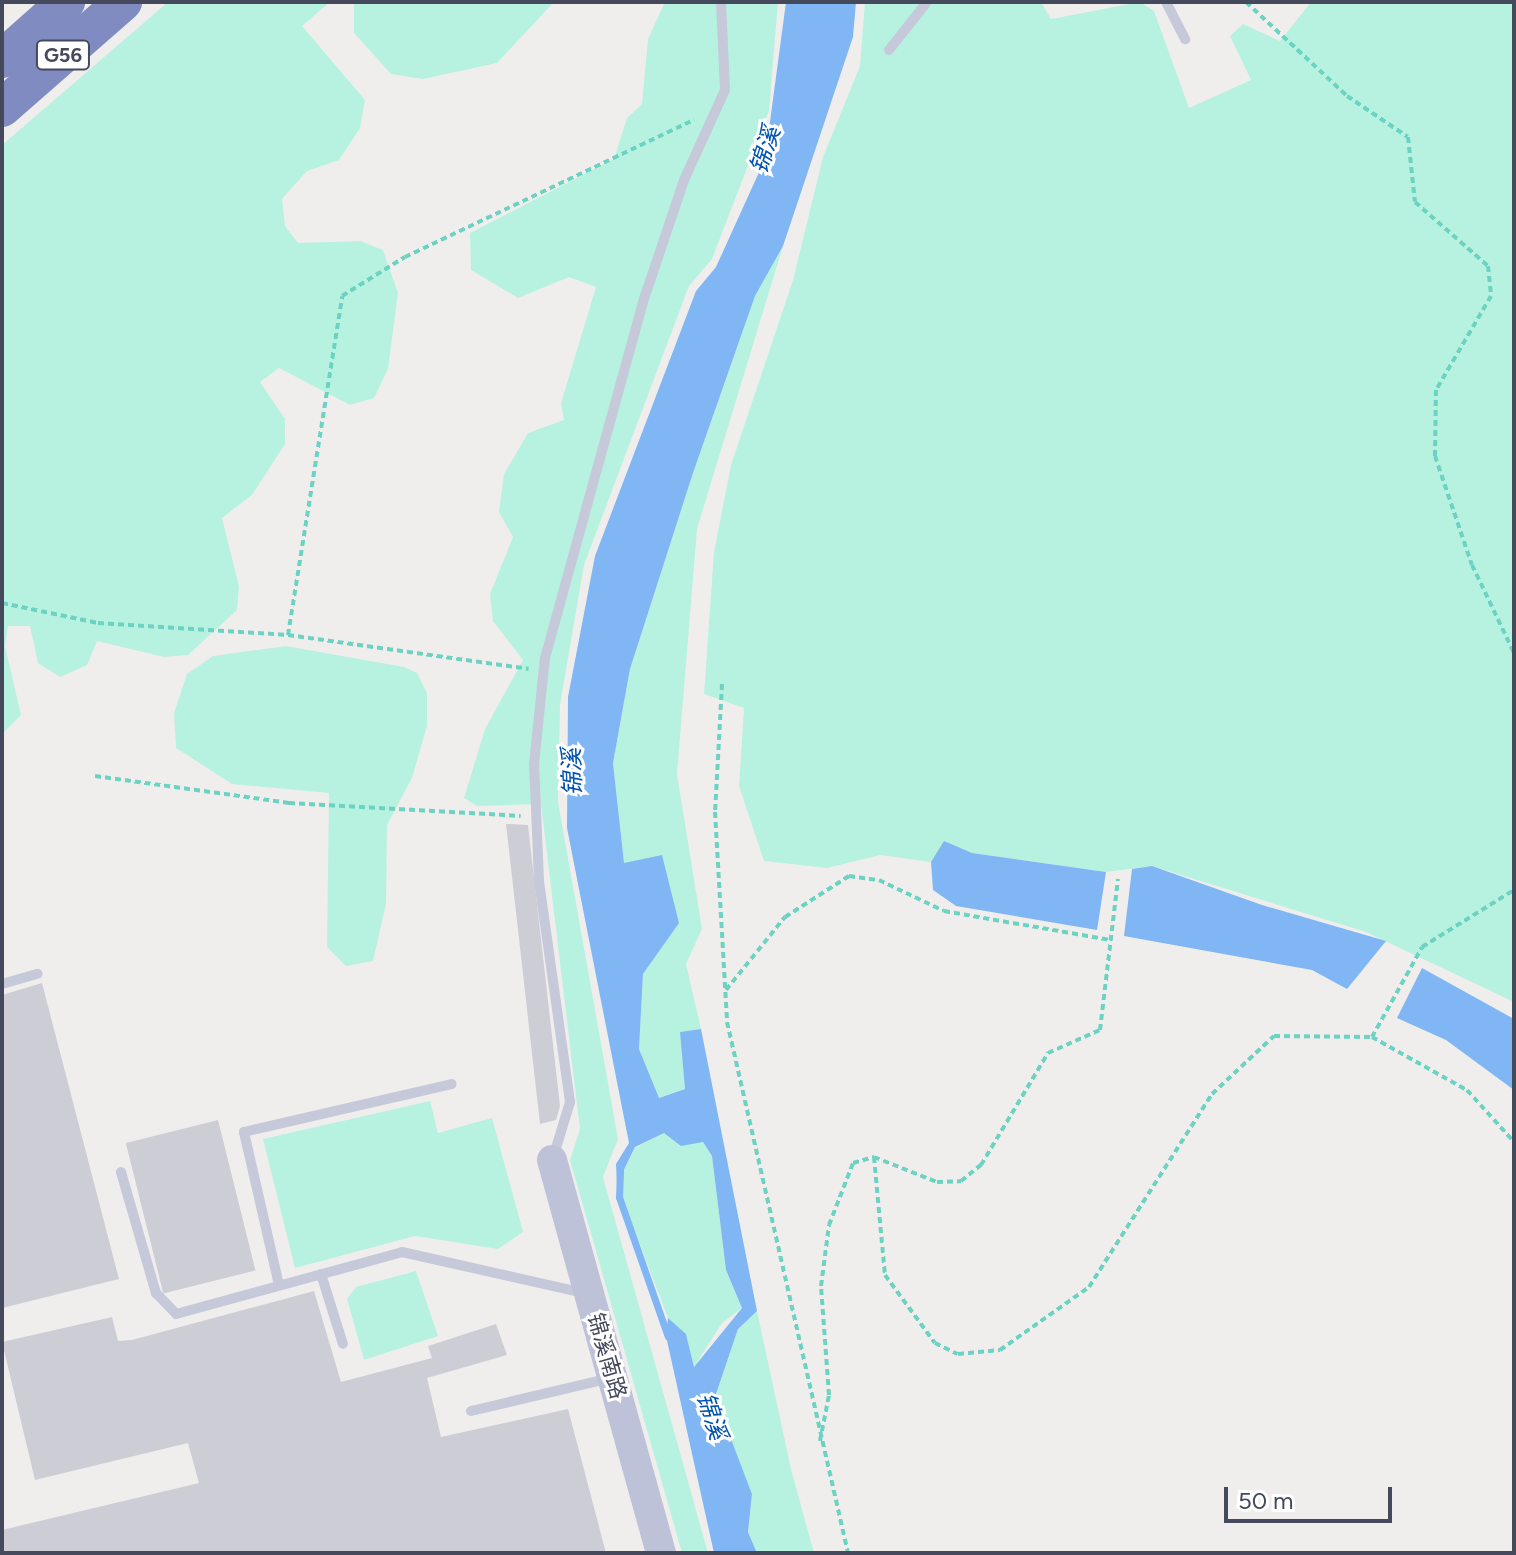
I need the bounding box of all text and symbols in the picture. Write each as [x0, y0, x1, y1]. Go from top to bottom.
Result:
road number: G56 [35, 39, 91, 71]
water label: 锦溪 [744, 123, 786, 177]
water label: 锦溪 [557, 748, 587, 796]
street label: 锦溪南路 [582, 1310, 632, 1402]
water label: 锦溪 [691, 1389, 733, 1443]
scale bar [1228, 1471, 1396, 1521]
text: 50 m [1238, 1486, 1294, 1515]

